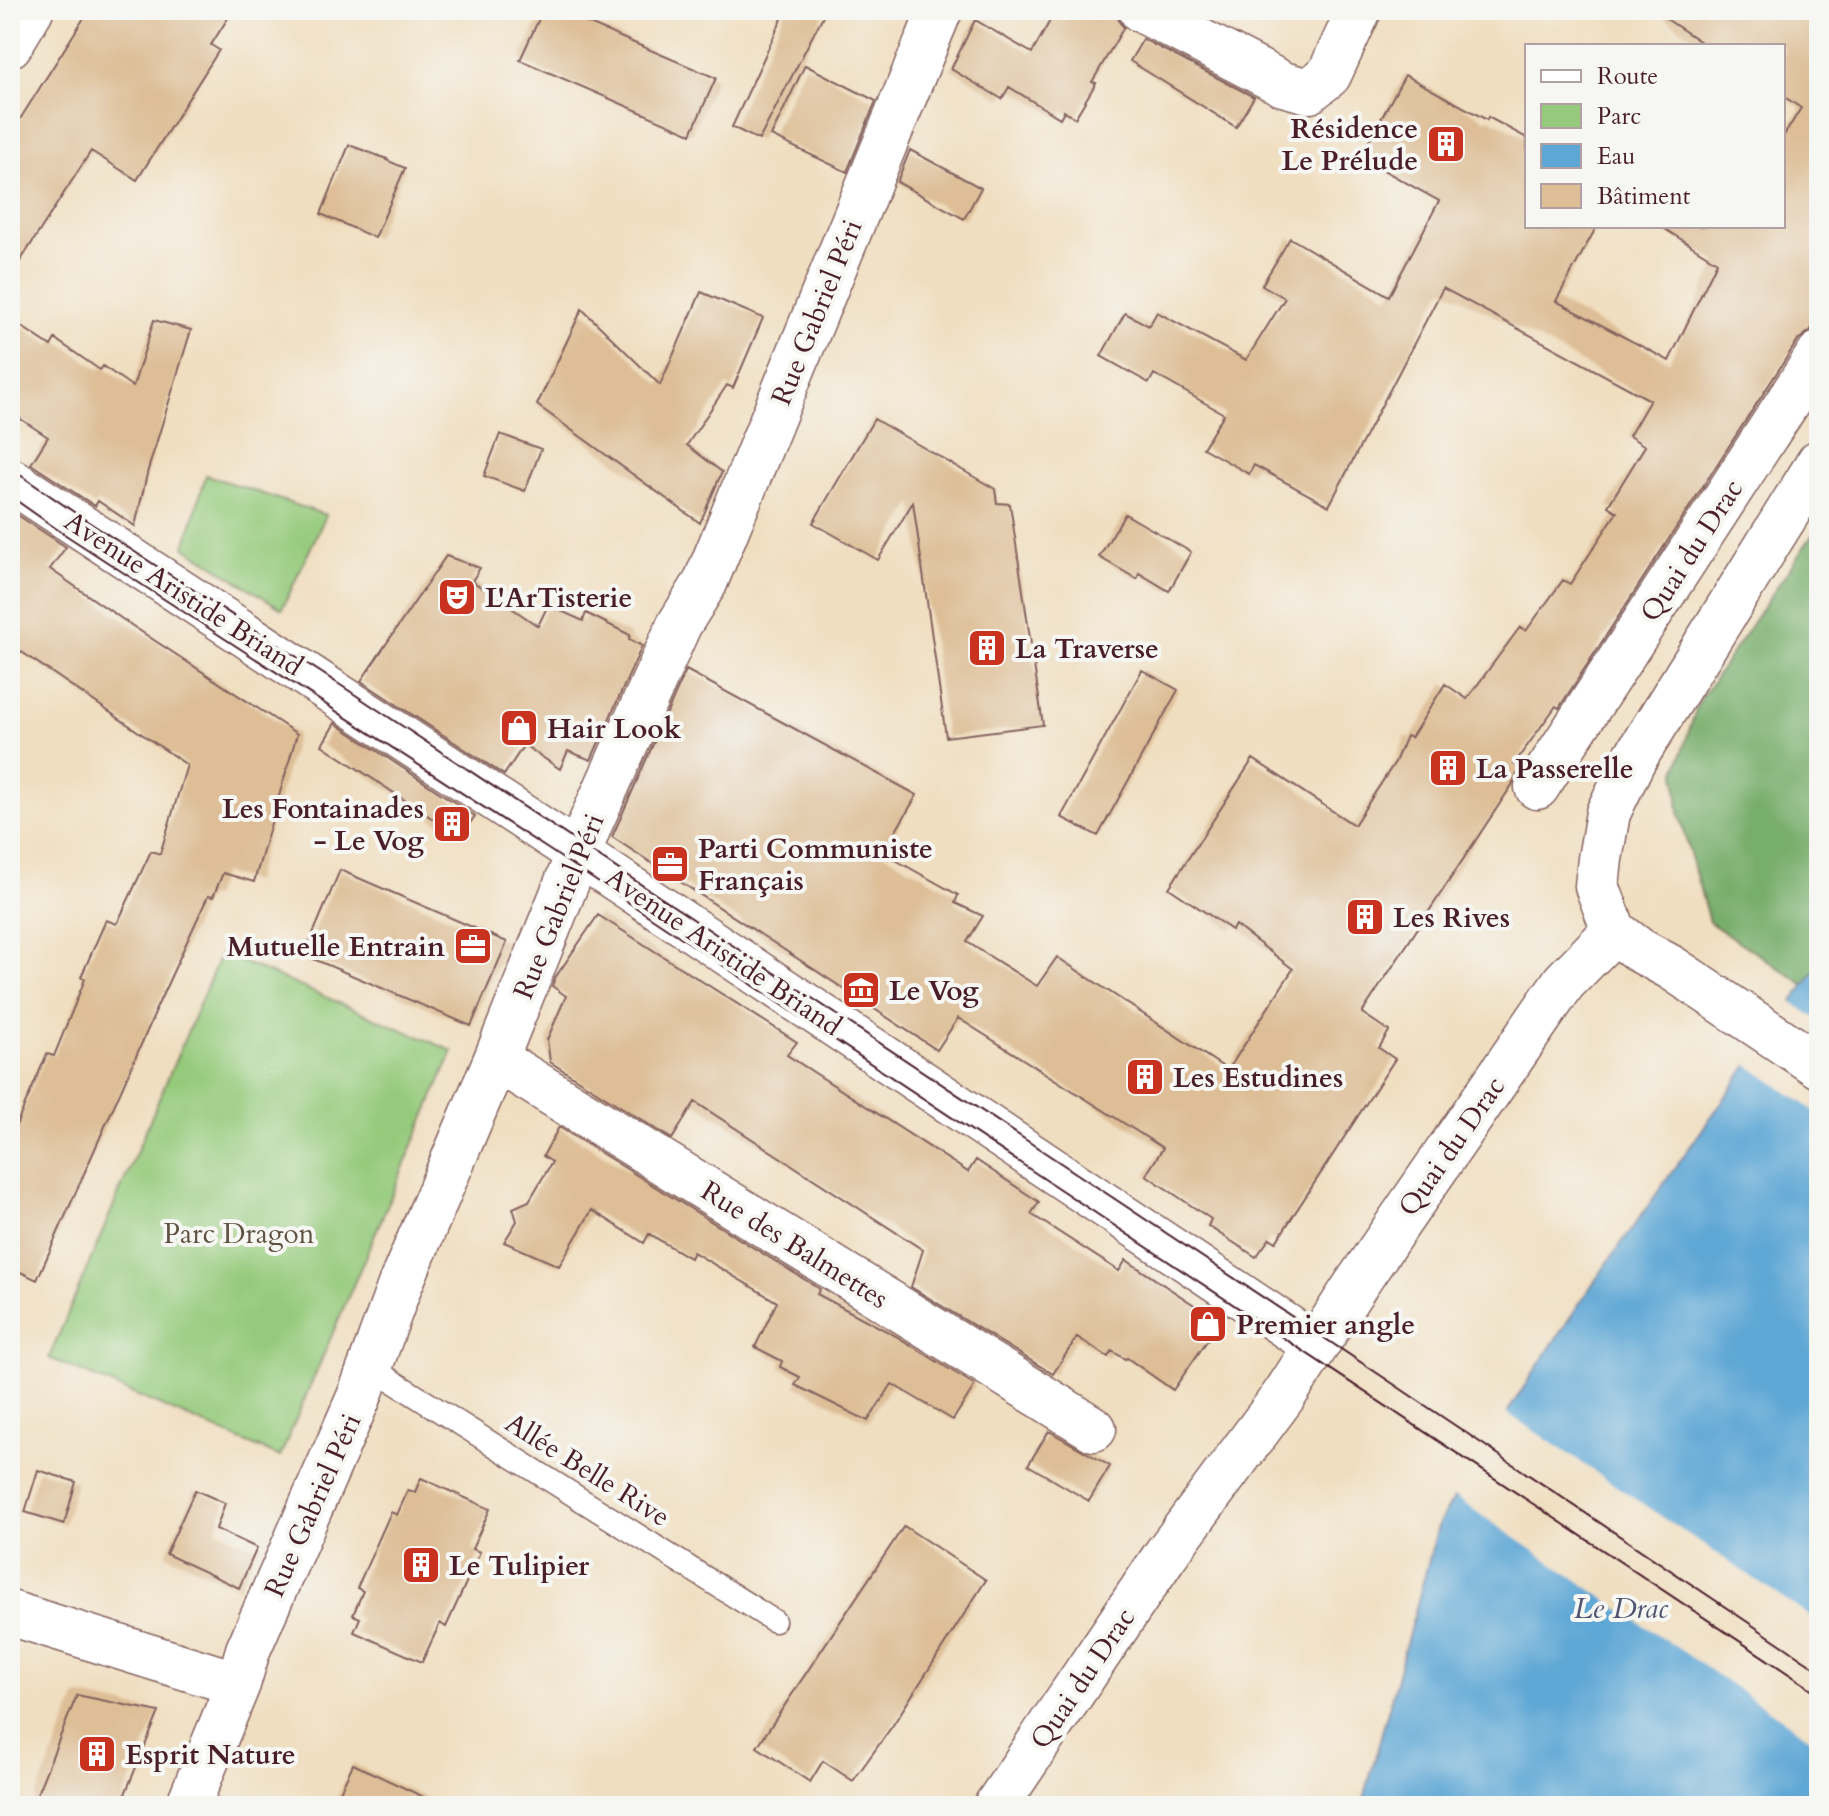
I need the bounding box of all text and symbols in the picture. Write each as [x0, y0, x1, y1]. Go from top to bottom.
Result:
legend [1525, 44, 1785, 228]
text: Route [1597, 60, 1658, 93]
text: Parc [1597, 100, 1641, 133]
place label: Résidence Le Prélude [1282, 110, 1418, 180]
building icon: Résidence Le Prélude [1425, 123, 1467, 165]
text: Eau [1597, 140, 1635, 173]
text: Bâtiment [1597, 180, 1691, 213]
street label: Rue Gabriel Péri [762, 214, 872, 411]
street label: Quai du Drac [1632, 472, 1752, 629]
street label: Avenue Aristide Briand [57, 502, 310, 685]
theatre icon: L'ArTisterie [436, 576, 478, 618]
place label: L'ArTisterie [485, 579, 632, 617]
building icon: La Traverse [966, 627, 1008, 669]
place label: La Traverse [1015, 630, 1159, 668]
shop icon: Hair Look [498, 707, 540, 749]
place label: Hair Look [547, 710, 682, 748]
building icon: La Passerelle [1427, 747, 1469, 789]
place label: La Passerelle [1476, 750, 1634, 788]
place label: Les Fontainades - Le Vog [222, 790, 424, 860]
building icon: Les Fontainades - Le Vog [431, 803, 473, 845]
street label: Rue Gabriel Péri [504, 808, 614, 1005]
place label: Parti Communiste Français [698, 830, 933, 900]
office icon: Parti Communiste Français [649, 843, 691, 885]
street label: Avenue Aristide Briand [598, 858, 849, 1045]
building icon: Les Rives [1344, 896, 1386, 938]
place label: Les Rives [1393, 899, 1510, 937]
office icon: Mutuelle Entrain [452, 925, 494, 967]
place label: Mutuelle Entrain [227, 928, 445, 966]
museum icon: Le Vog [840, 969, 882, 1011]
place label: Le Vog [889, 972, 979, 1010]
building icon: Les Estudines [1124, 1056, 1166, 1098]
place label: Les Estudines [1173, 1059, 1343, 1097]
street label: Quai du Drac [1390, 1069, 1514, 1224]
street label: Rue des Balmettes [694, 1172, 895, 1318]
park label: Parc Dragon [164, 1215, 315, 1253]
shop icon: Premier angle [1187, 1303, 1229, 1345]
place label: Premier angle [1236, 1306, 1415, 1344]
street label: Allée Belle Rive [498, 1404, 677, 1536]
street label: Rue Gabriel Péri [255, 1408, 370, 1603]
building icon: Le Tulipier [400, 1544, 442, 1586]
place label: Le Tulipier [449, 1547, 590, 1585]
water label: Le Drac [1574, 1588, 1668, 1629]
street label: Quai du Drac [1022, 1601, 1144, 1757]
building icon: Esprit Nature [76, 1733, 118, 1775]
place label: Esprit Nature [125, 1736, 296, 1774]

